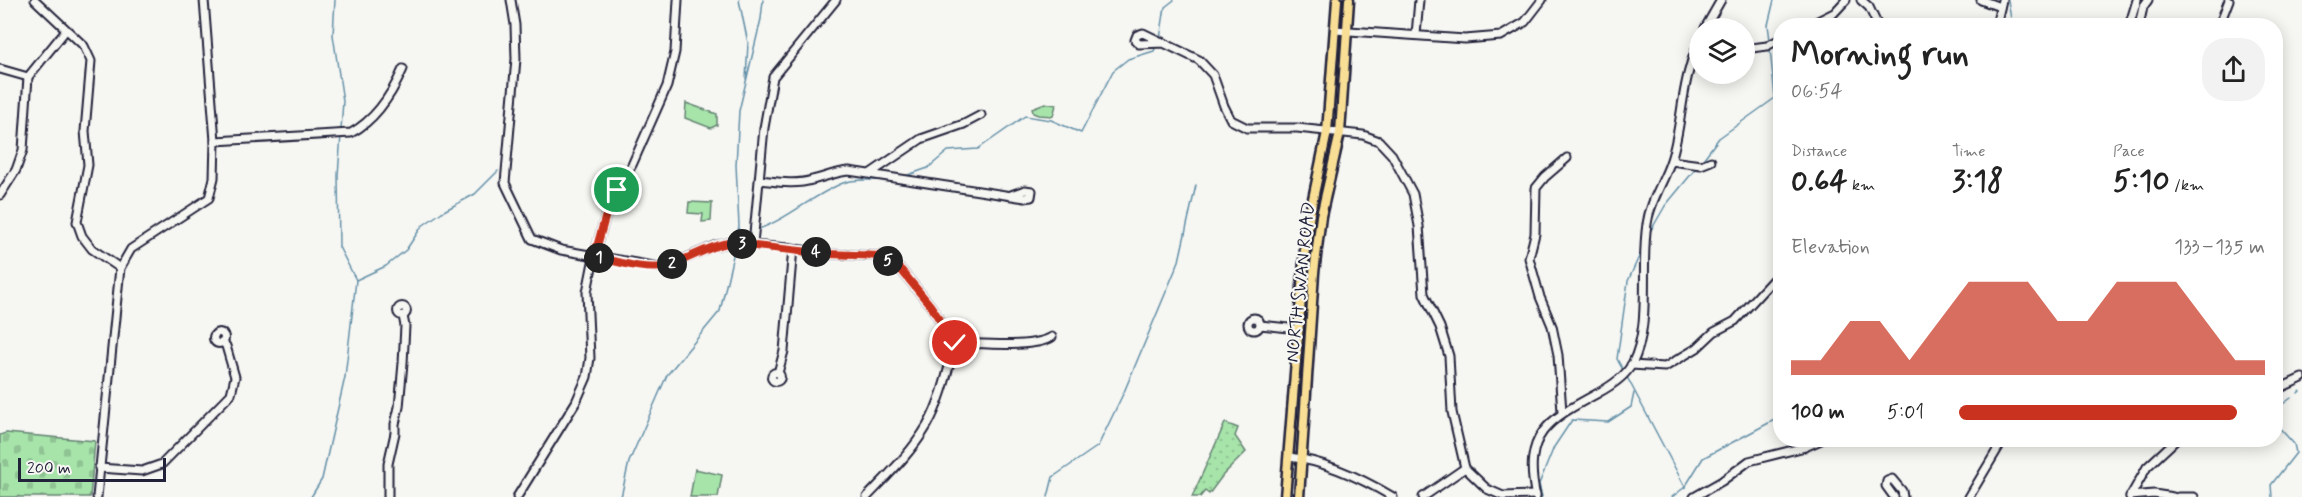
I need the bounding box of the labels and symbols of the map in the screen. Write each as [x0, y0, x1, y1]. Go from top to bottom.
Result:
pin [591, 164, 642, 215]
street label: NORTH SWAN ROAD [1281, 201, 1321, 364]
pin: 3 [727, 229, 757, 259]
pin: 4 [801, 237, 831, 267]
pin: 1 [584, 243, 614, 273]
pin: 5 [873, 246, 903, 276]
pin: 2 [657, 249, 687, 279]
pin [929, 317, 980, 368]
scale bar [18, 455, 166, 482]

